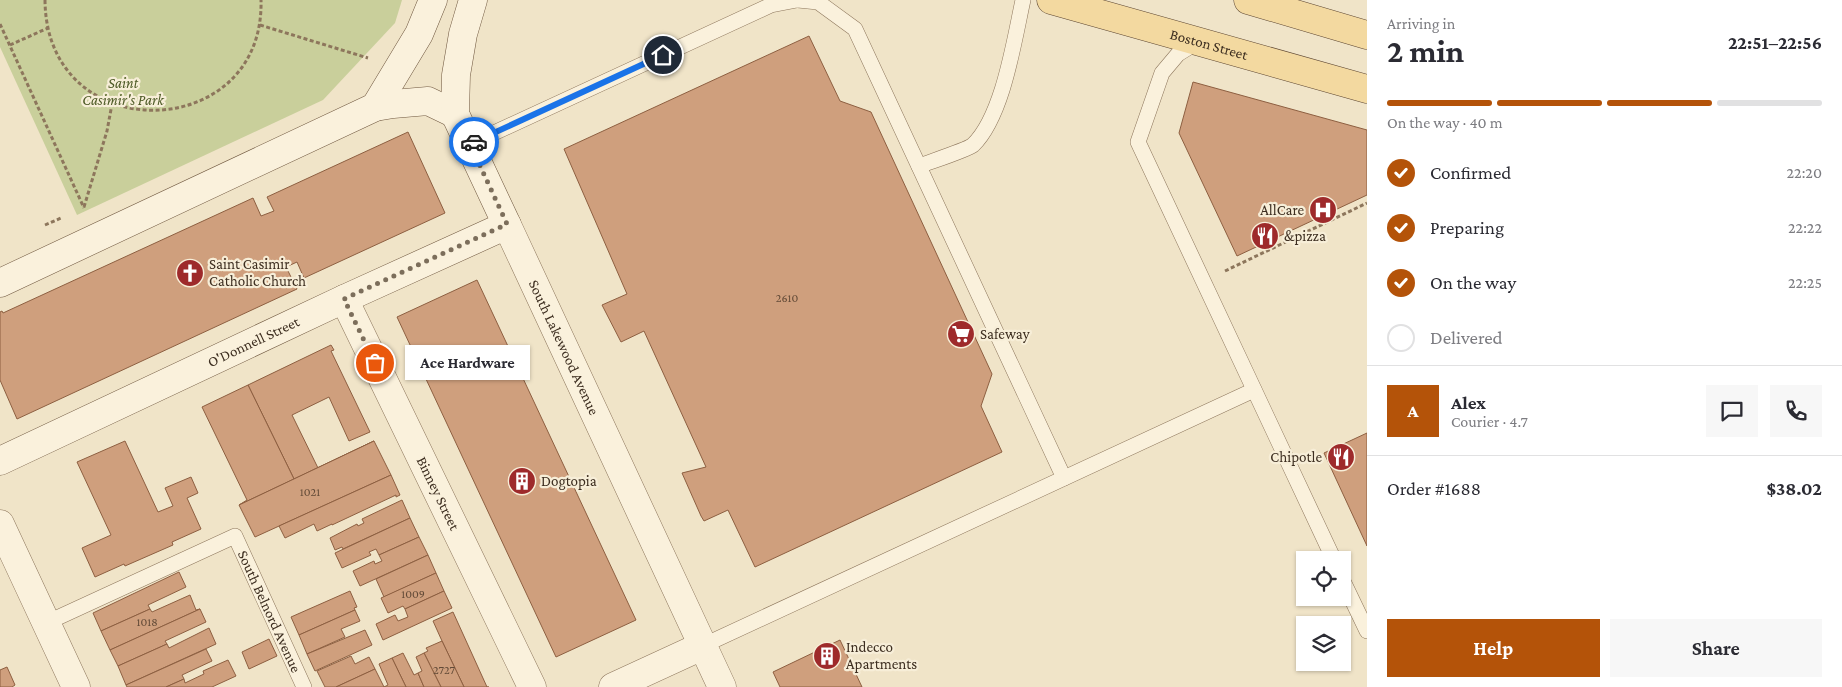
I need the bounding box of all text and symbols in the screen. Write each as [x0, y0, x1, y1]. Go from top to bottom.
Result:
text: Arriving in [1387, 15, 1455, 32]
street label: Boston Street [1168, 26, 1250, 63]
text: 22:51–22:56 [1728, 32, 1822, 53]
text: 2 min [1387, 33, 1464, 69]
pin [642, 34, 684, 76]
icon: home [649, 41, 677, 69]
park label: Saint Casimir's Park [82, 75, 165, 108]
text: On the way · 40 m [1387, 114, 1503, 131]
courier [449, 117, 499, 167]
icon: car [460, 128, 488, 156]
icon: check [1387, 159, 1415, 187]
text: Confirmed [1430, 162, 1511, 183]
text: 22:20 [1787, 164, 1822, 181]
hospital icon: AllCare [1308, 195, 1338, 225]
place label: AllCare [1260, 202, 1304, 218]
icon: check [1387, 214, 1415, 242]
text: Preparing [1430, 217, 1504, 238]
text: 22:22 [1788, 219, 1822, 236]
restaurant icon: &pizza [1250, 221, 1280, 251]
place label: &pizza [1284, 228, 1326, 245]
place label: Saint Casimir Catholic Church [209, 256, 306, 289]
church icon: Saint Casimir Catholic Church [175, 258, 205, 288]
icon: check [1387, 269, 1415, 297]
text: On the way [1430, 272, 1516, 293]
text: 22:25 [1788, 274, 1822, 291]
street label: South Lakewood Avenue [526, 277, 602, 418]
house number: 2610 [776, 291, 799, 305]
street label: O'Donnell Street [205, 313, 303, 370]
supermarket icon: Safeway [946, 319, 976, 349]
place label: Safeway [980, 326, 1030, 343]
text: Delivered [1430, 327, 1503, 348]
pin [354, 342, 396, 384]
callout: Ace Hardware [405, 346, 530, 380]
icon: bag [361, 349, 389, 377]
text: Ace Hardware [420, 354, 515, 371]
button: chat [1706, 385, 1758, 437]
button: phone [1770, 385, 1822, 437]
text: Alex [1451, 392, 1486, 413]
text: A [1407, 400, 1419, 421]
text: Courier · 4.7 [1451, 413, 1528, 430]
restaurant icon: Chipotle [1326, 442, 1356, 472]
place label: Chipotle [1270, 449, 1322, 466]
street label: Binney Street [414, 454, 463, 534]
building icon: Dogtopia [507, 466, 537, 496]
place label: Dogtopia [541, 473, 597, 490]
text: Order #1688 [1387, 478, 1481, 499]
text: $38.02 [1766, 478, 1822, 499]
house number: 1021 [300, 485, 320, 499]
street label: South Belnord Avenue [235, 548, 304, 675]
map controls [1296, 551, 1351, 671]
button: locate [1296, 551, 1351, 606]
house number: 1009 [401, 587, 425, 601]
house number: 1018 [136, 615, 158, 629]
button: layers [1296, 616, 1351, 671]
button: Help [1387, 619, 1600, 677]
button: Share [1610, 619, 1822, 677]
place label: Indecco Apartments [846, 639, 917, 673]
building icon: Indecco Apartments [812, 641, 842, 671]
house number: 2727 [433, 663, 456, 677]

